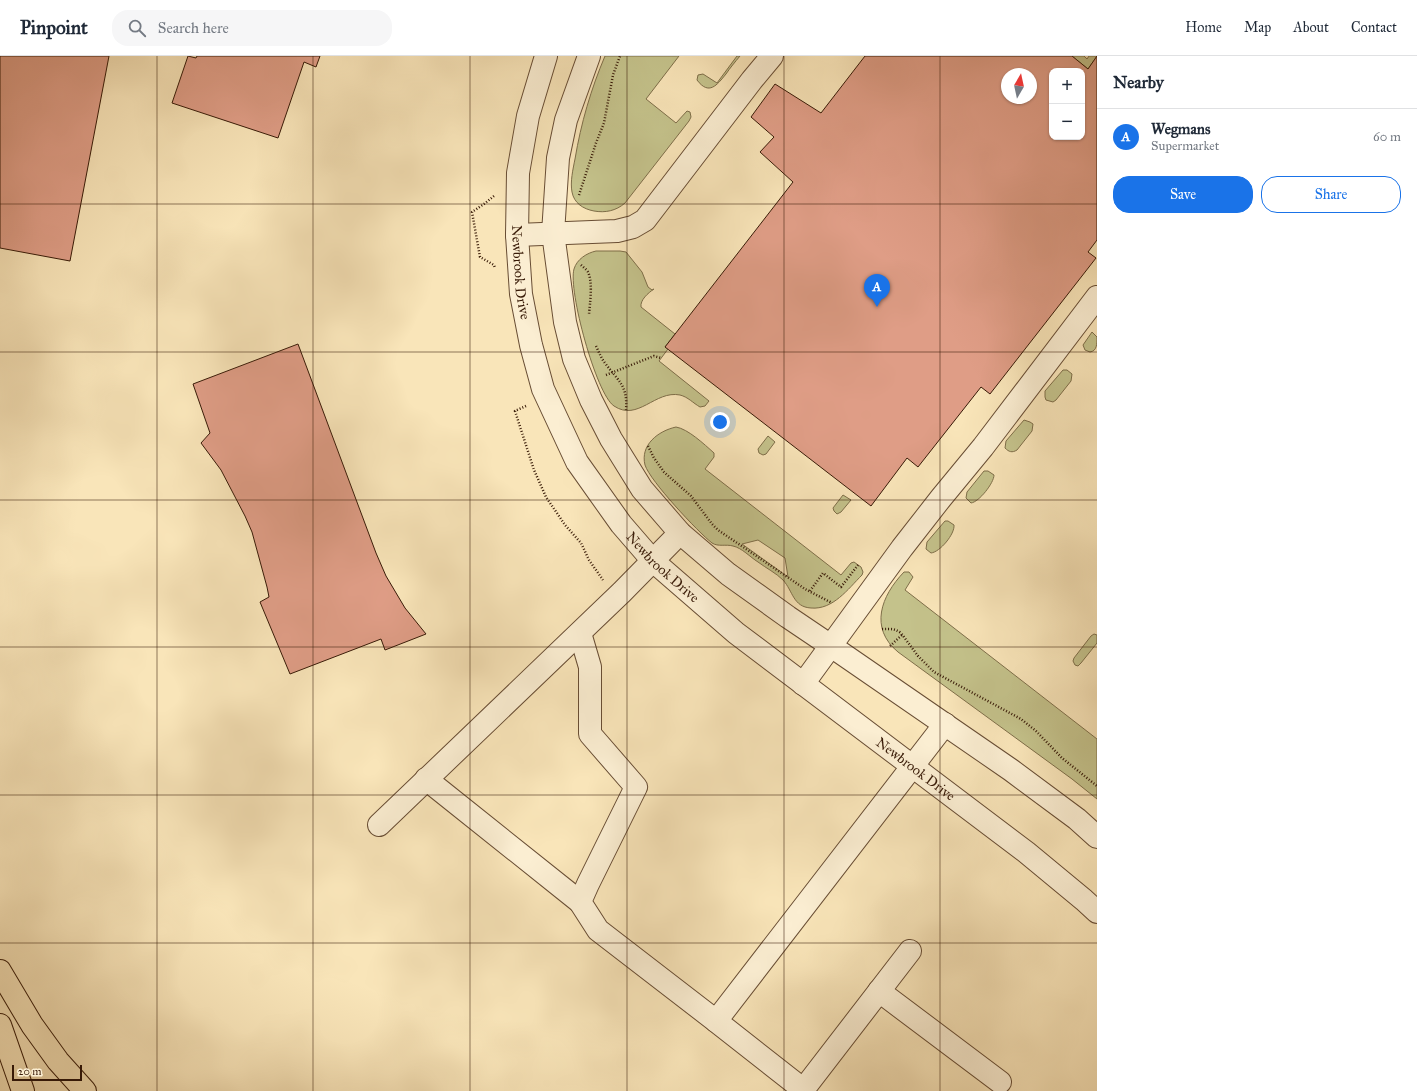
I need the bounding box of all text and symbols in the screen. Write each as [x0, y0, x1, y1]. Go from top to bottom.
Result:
search box [112, 10, 392, 46]
text: Pinpoint [20, 16, 88, 39]
icon: search [126, 17, 148, 39]
text: Search here [158, 19, 229, 37]
text: Home [1185, 19, 1222, 36]
text: Map [1244, 19, 1271, 36]
text: About [1293, 19, 1329, 36]
text: Contact [1351, 19, 1397, 36]
north arrow [1001, 68, 1037, 104]
map controls [1049, 68, 1085, 140]
button: + [1049, 68, 1085, 104]
text: Nearby [1113, 72, 1164, 93]
button: − [1049, 104, 1085, 140]
text: Wegmans [1151, 120, 1210, 138]
text: A [1122, 129, 1130, 145]
text: 60 m [1373, 129, 1401, 145]
text: Supermarket [1151, 138, 1219, 154]
button: Save [1113, 176, 1253, 213]
button: Share [1261, 176, 1401, 213]
street label: Newbrook Drive [508, 225, 534, 321]
pin: A [864, 274, 890, 307]
your location [710, 412, 730, 432]
street label: Newbrook Drive [623, 528, 703, 606]
street label: Newbrook Drive [873, 734, 959, 805]
scale bar [12, 1063, 82, 1082]
text: 20 m [18, 1065, 41, 1078]

